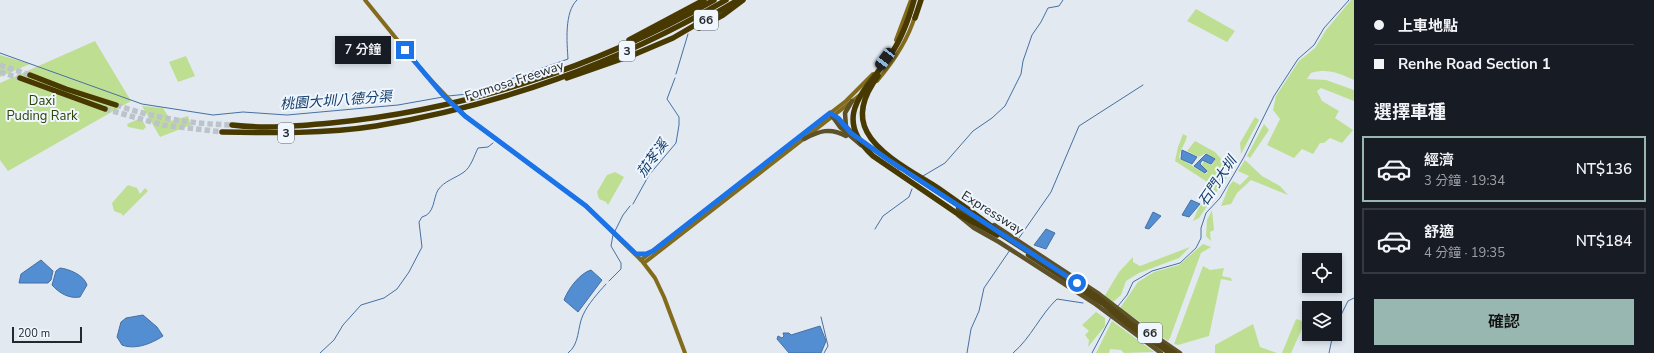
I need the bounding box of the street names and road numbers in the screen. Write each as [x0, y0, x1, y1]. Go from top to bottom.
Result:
road number: 66 [694, 10, 718, 30]
road number: 3 [619, 41, 635, 61]
street label: Formosa Freeway [462, 56, 566, 105]
road number: 3 [278, 123, 294, 143]
street label: Expressway [958, 187, 1027, 239]
road number: 66 [1138, 323, 1162, 343]

